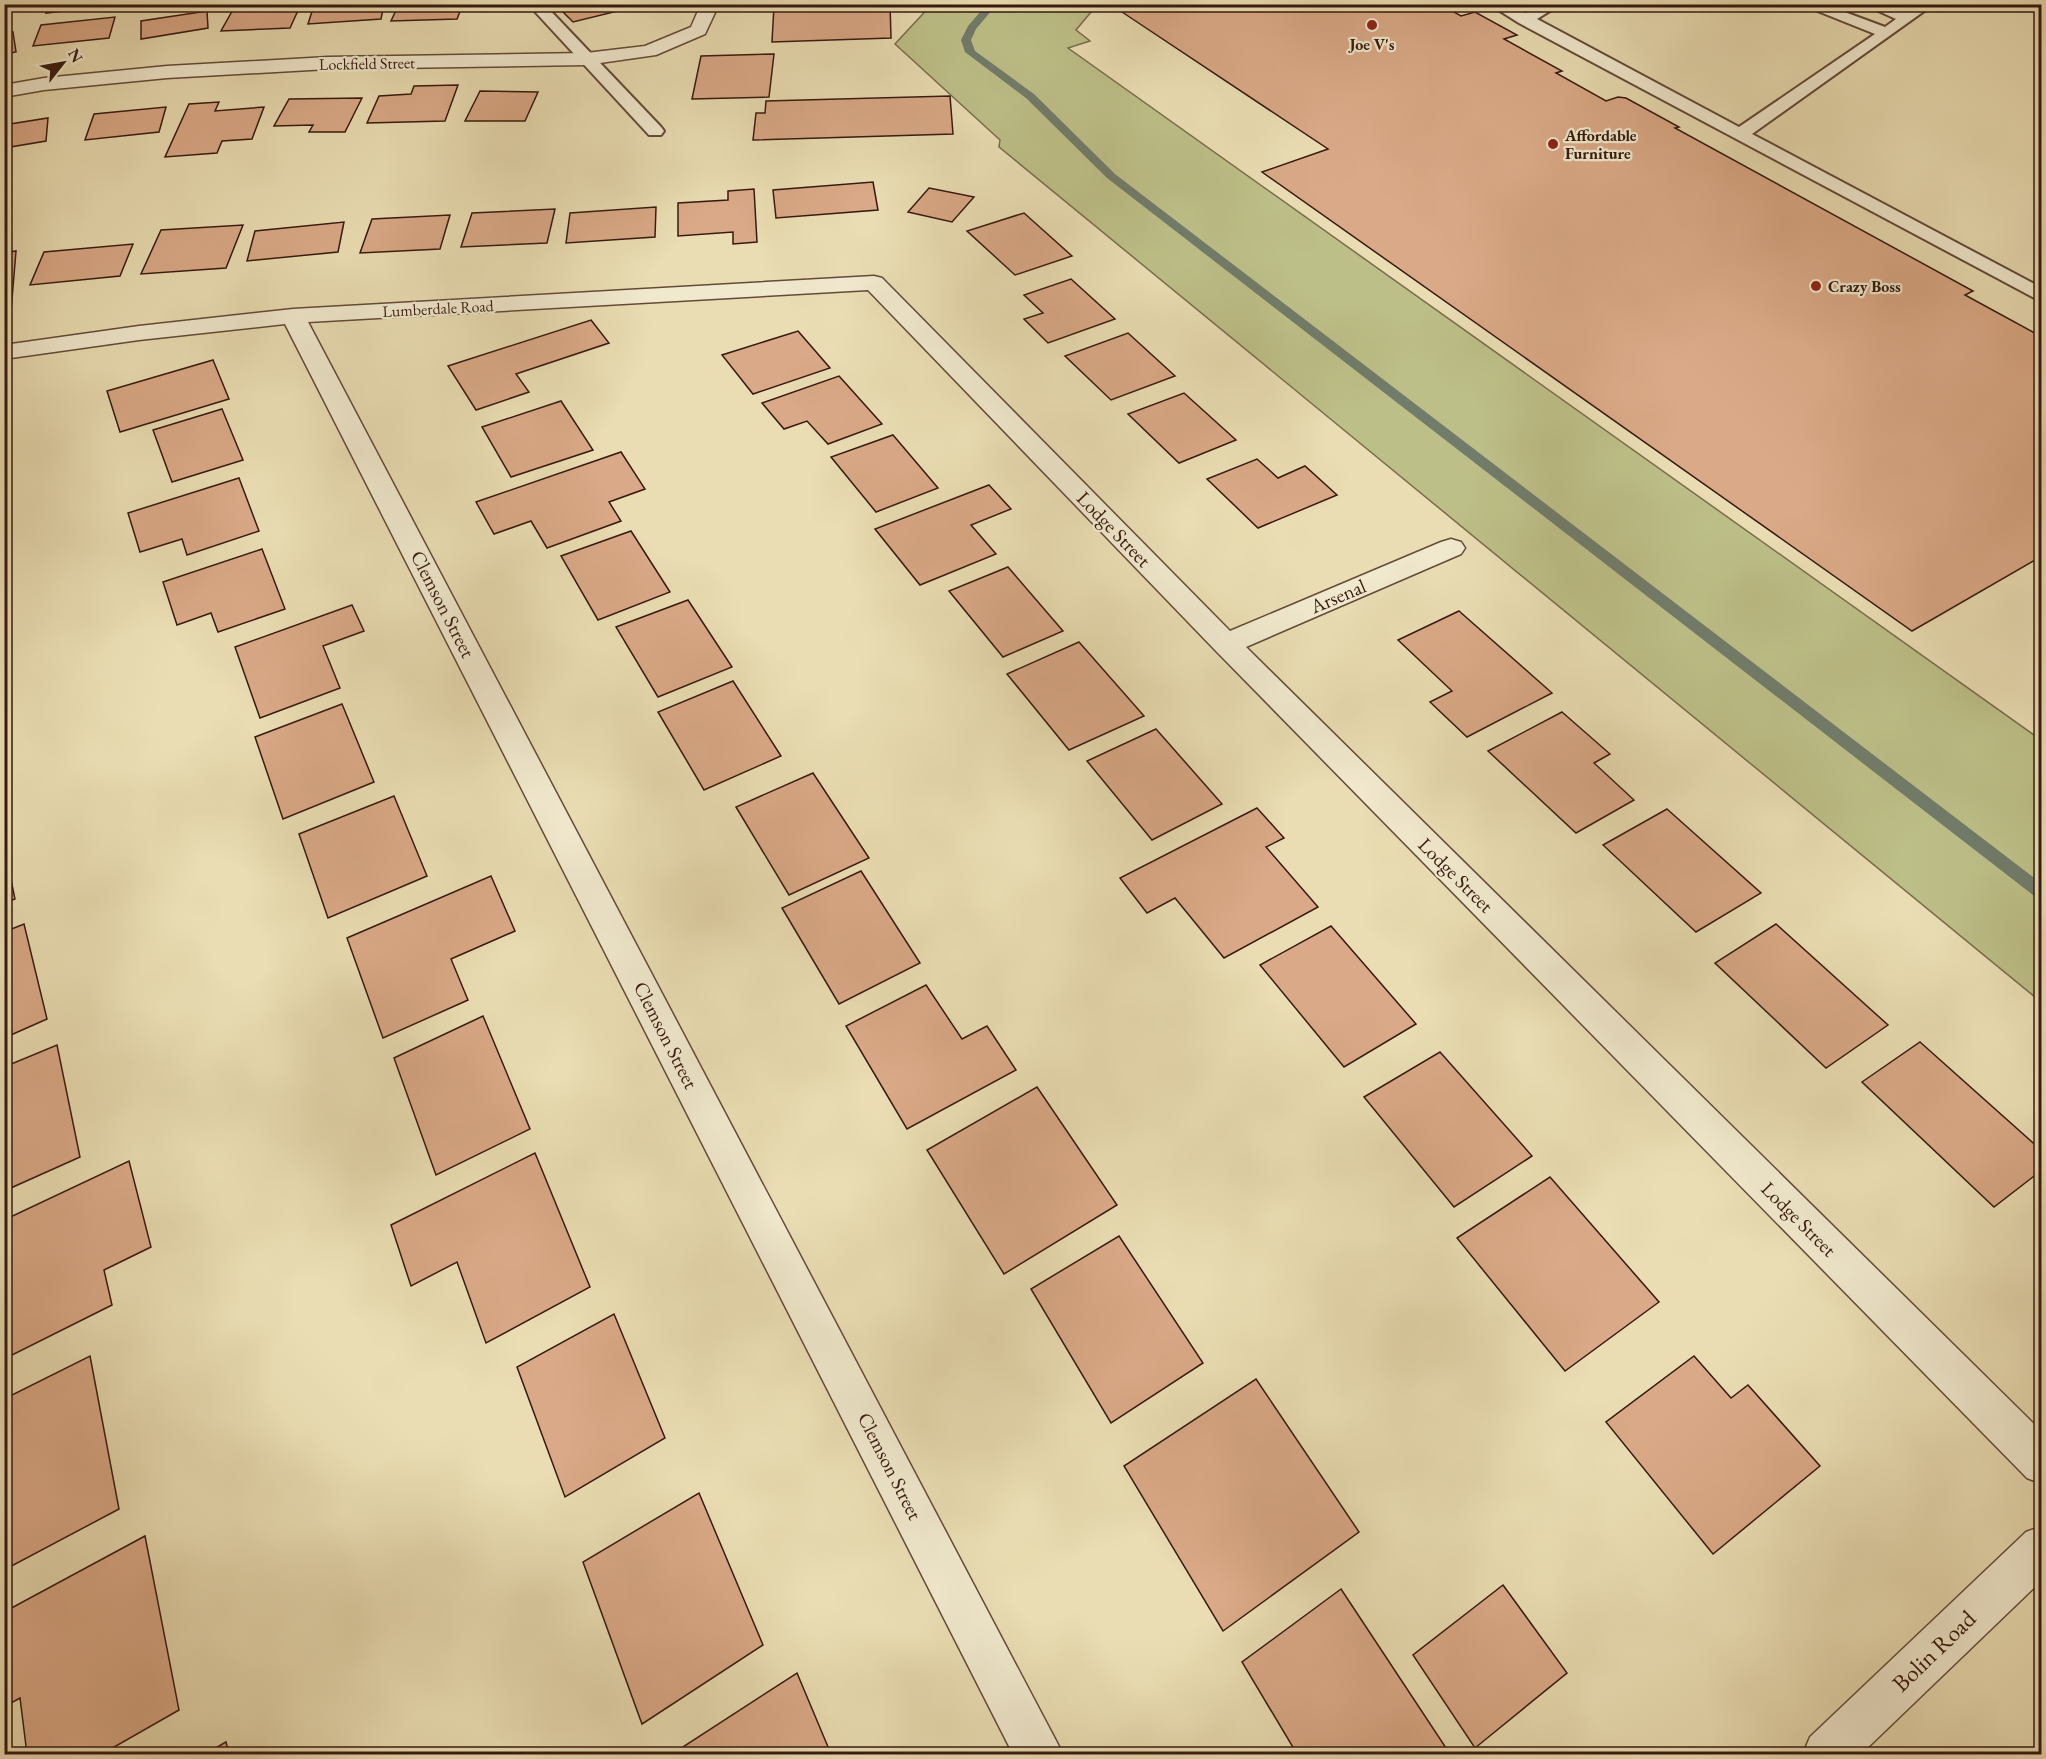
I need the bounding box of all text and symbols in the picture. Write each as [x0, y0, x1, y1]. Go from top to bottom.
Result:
marker: Joe V's [1365, 18, 1379, 32]
north arrow [33, 33, 93, 93]
place label: Joe V's [1347, 34, 1395, 55]
text: N [63, 45, 88, 67]
street label: Lockfield Street [319, 52, 415, 75]
place label: Affordable Furniture [1564, 125, 1637, 164]
marker: Affordable Furniture [1546, 137, 1560, 151]
place label: Crazy Boss [1828, 276, 1901, 297]
marker: Crazy Boss [1809, 279, 1823, 293]
street label: Lumberdale Road [382, 295, 495, 322]
street label: Lodge Street [1071, 485, 1157, 573]
street label: Clemson Street [405, 546, 482, 663]
street label: Arsenal [1305, 573, 1370, 620]
street label: Lodge Street [1413, 832, 1500, 919]
street label: Clemson Street [628, 977, 705, 1094]
street label: Lodge Street [1756, 1176, 1843, 1263]
street label: Clemson Street [852, 1408, 929, 1525]
street label: Bolin Road [1885, 1602, 1983, 1698]

